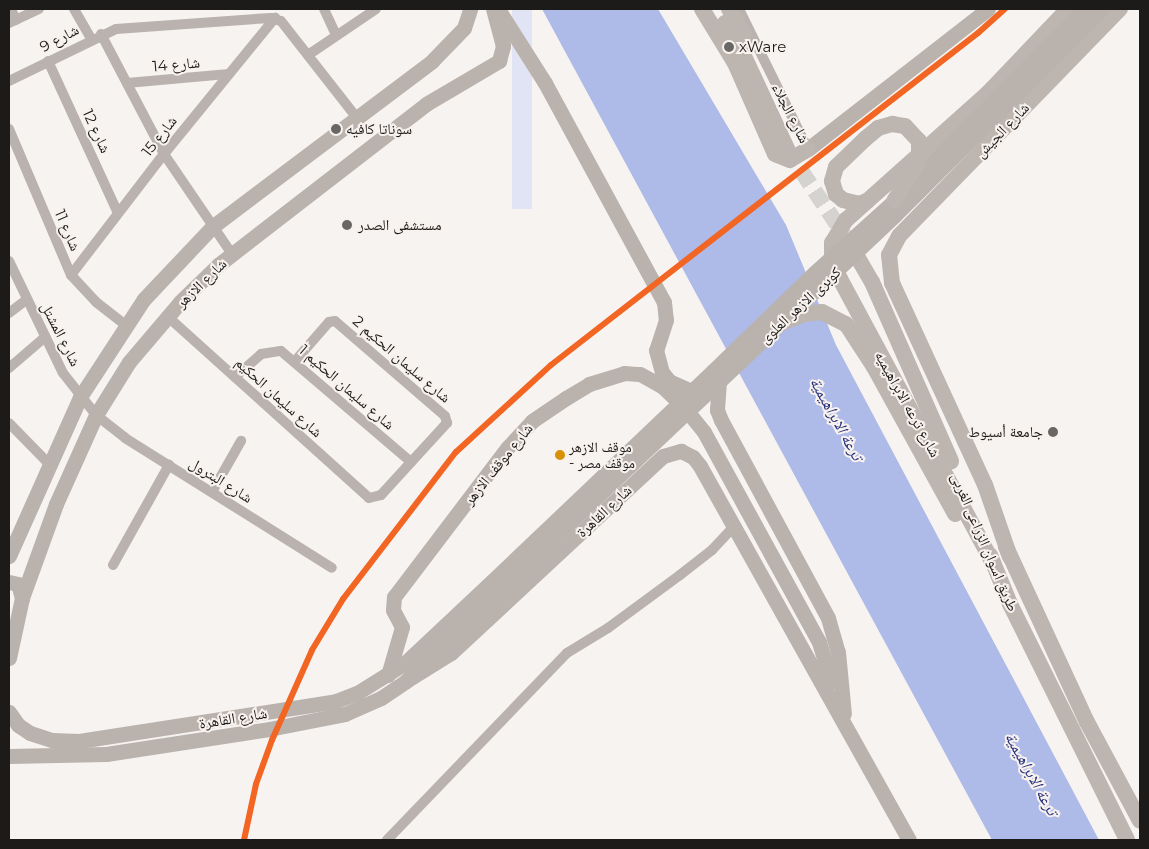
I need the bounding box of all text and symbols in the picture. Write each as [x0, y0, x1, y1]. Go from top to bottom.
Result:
street label: شارع 9 [36, 20, 82, 56]
place label: xWare [739, 38, 786, 56]
marker: xWare [723, 41, 735, 53]
street label: شارع 14 [151, 53, 201, 75]
street label: شارع الجلاء [768, 80, 814, 146]
street label: شارع الجيش [971, 99, 1033, 161]
street label: شارع 12 [79, 106, 115, 156]
street label: شارع 15 [138, 112, 180, 160]
place label: سوناتا كافيه [346, 120, 412, 138]
marker: سوناتا كافيه [330, 123, 342, 135]
street label: شارع 11 [51, 207, 85, 253]
place label: مستشفى الصدر [358, 216, 441, 234]
marker: مستشفى الصدر [340, 218, 354, 232]
street label: شارع الازهر [172, 255, 230, 311]
street label: كوبرى الازهر العلوى [756, 263, 844, 347]
street label: شارع المشتل [37, 299, 85, 369]
street label: شارع سليمان الحكيم 2 [349, 312, 455, 406]
street label: شارع سليمان الحكيم 1 [296, 341, 398, 433]
street label: شارع ترعه الابراهيميه [871, 348, 945, 460]
street label: شارع سليمان الحكيم [232, 353, 326, 441]
water label: ترعة الابراهيمية [805, 374, 867, 464]
street label: شارع موقف الازهر [460, 420, 536, 508]
place label: جامعة أسيوط [969, 423, 1043, 441]
marker: جامعة أسيوط [1047, 426, 1059, 438]
place label: موقف الازهر - موقف مصر [569, 439, 635, 472]
marker: موقف الازهر - موقف مصر [555, 450, 565, 460]
street label: شارع البترول [186, 454, 256, 506]
street label: طريق اسوان الزراعى الغربى [948, 470, 1022, 614]
street label: شارع القاهرة [573, 481, 635, 541]
street label: شارع القاهرة [198, 704, 268, 732]
water label: ترعة الابراهيمية [1000, 729, 1062, 819]

